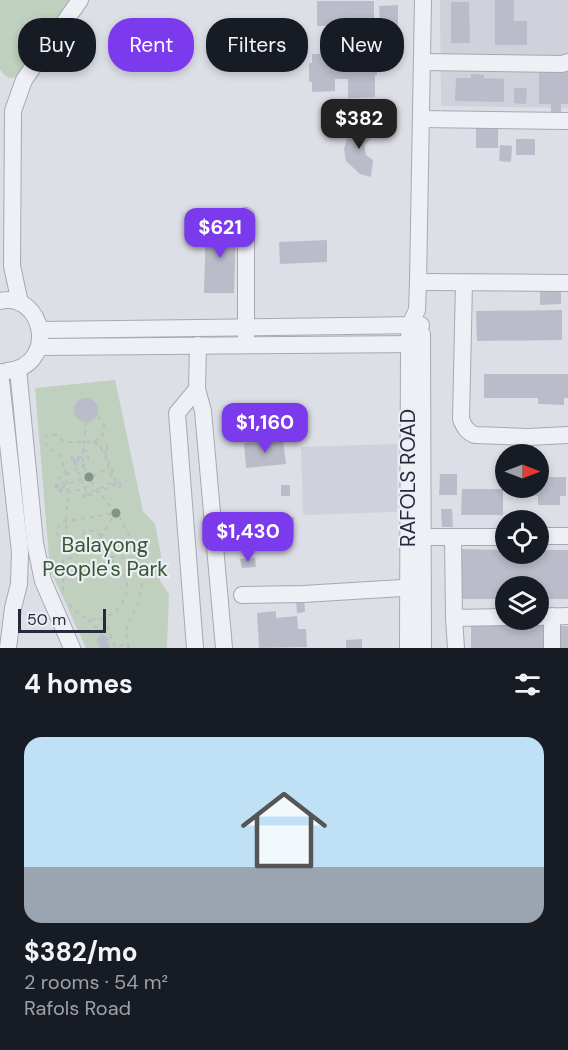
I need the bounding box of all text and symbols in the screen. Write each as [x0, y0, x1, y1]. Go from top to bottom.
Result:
chip: Buy [18, 18, 96, 72]
chip: Rent [108, 18, 194, 72]
chip: Filters [206, 18, 308, 72]
chip: New [320, 18, 404, 72]
pin: $382 [323, 99, 395, 150]
text: $382 [335, 105, 383, 131]
pin: $621 [184, 208, 256, 259]
text: $621 [198, 214, 242, 240]
pin: $1,160 [216, 403, 314, 454]
text: $1,160 [236, 409, 294, 435]
street label: RAFOLS ROAD [394, 409, 422, 547]
north arrow [495, 444, 549, 498]
map controls [495, 444, 549, 630]
button: locate [495, 510, 549, 564]
pin: $1,430 [199, 512, 297, 563]
text: $1,430 [216, 518, 280, 544]
park label: Balayong People's Park [42, 531, 168, 583]
button: layers [495, 576, 549, 630]
scale bar [18, 606, 106, 634]
text: 50 m [27, 609, 66, 630]
text: 4 homes [24, 667, 133, 701]
icon: filters [511, 668, 544, 701]
icon: home [230, 776, 338, 884]
text: $382/mo [24, 935, 138, 969]
text: 2 rooms · 54 m² [24, 969, 168, 995]
text: Rafols Road [24, 995, 131, 1021]

